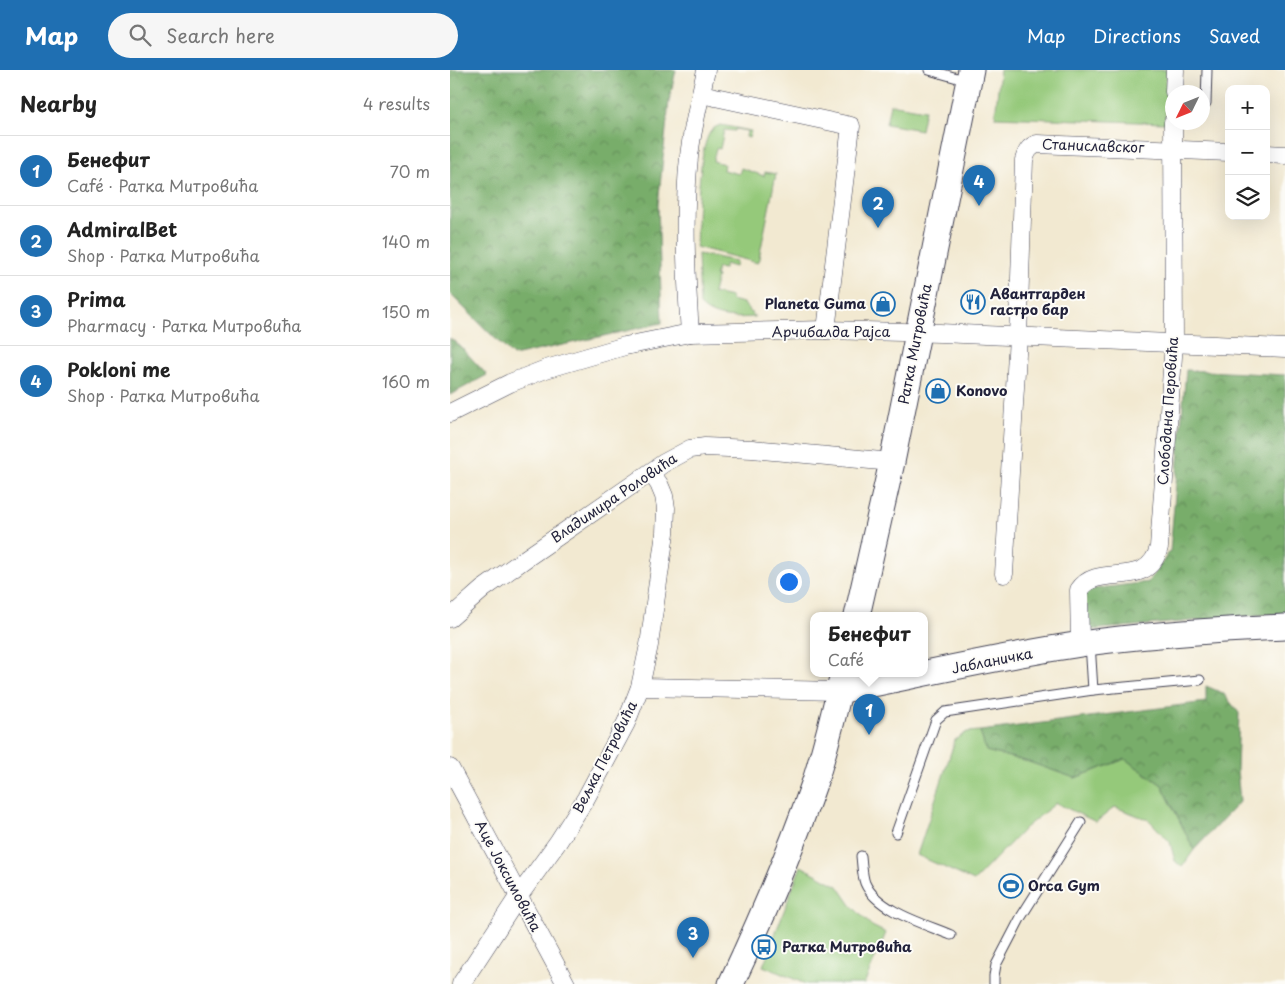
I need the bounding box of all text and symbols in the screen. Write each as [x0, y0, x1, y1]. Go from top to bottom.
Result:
search box [108, 13, 458, 58]
text: Map [25, 17, 78, 53]
icon: search [126, 21, 154, 49]
text: Search here [166, 21, 275, 49]
text: Map [1027, 22, 1065, 49]
text: Directions [1093, 22, 1181, 49]
text: Saved [1209, 22, 1260, 49]
north arrow [1165, 85, 1210, 130]
map controls [1225, 85, 1270, 220]
button: + [1225, 85, 1270, 130]
text: Nearby [20, 87, 97, 119]
text: 4 results [363, 91, 430, 115]
button: − [1225, 130, 1270, 175]
street label: Станиславског [1042, 133, 1145, 158]
text: Бенефит [67, 145, 149, 173]
text: 1 [32, 159, 40, 183]
text: 70 m [390, 159, 430, 183]
pin: 4 [963, 165, 995, 206]
text: Café · Ратка Митровића [67, 173, 258, 197]
button: layers [1225, 175, 1270, 220]
pin: 2 [862, 187, 894, 228]
text: AdmiralBet [67, 215, 178, 243]
text: 2 [30, 229, 42, 253]
text: 140 m [382, 229, 430, 253]
text: Shop · Ратка Митровића [67, 243, 259, 267]
street label: Ратка Митровића [893, 282, 937, 406]
place label: Авантгарден гастро бар [990, 283, 1086, 320]
text: Prima [67, 285, 126, 313]
restaurant icon: Авантгарден гастро бар [960, 289, 986, 315]
shop icon: Planeta Guma [870, 291, 896, 317]
place label: Planeta Guma [765, 293, 867, 314]
text: 3 [31, 299, 41, 323]
text: 150 m [382, 299, 430, 323]
text: Pharmacy · Ратка Митровића [67, 313, 301, 337]
street label: Арчибалда Рајса [772, 321, 890, 342]
street label: Слободана Перовића [1152, 336, 1183, 486]
text: Pokloni me [67, 355, 170, 383]
text: 4 [31, 369, 41, 393]
text: 160 m [382, 369, 430, 393]
shop icon: Konovo [925, 378, 951, 404]
place label: Konovo [956, 380, 1007, 401]
text: Shop · Ратка Митровића [67, 383, 259, 407]
street label: Владимира Роловића [547, 447, 681, 548]
your location [776, 569, 802, 595]
popup [810, 612, 928, 677]
text: Бенефит [828, 619, 910, 647]
street label: Јабланичка [950, 642, 1034, 679]
text: Café [828, 647, 864, 671]
pin: 1 [853, 694, 885, 735]
street label: Вељка Петровића [567, 697, 642, 817]
street label: Аце Јоксимовића [470, 816, 547, 935]
sports icon: Orca Gym [998, 873, 1024, 899]
place label: Orca Gym [1028, 875, 1100, 896]
pin: 3 [677, 917, 709, 958]
bus stop icon: Ратка Митровића [751, 934, 777, 960]
place label: Ратка Митровића [782, 936, 912, 957]

